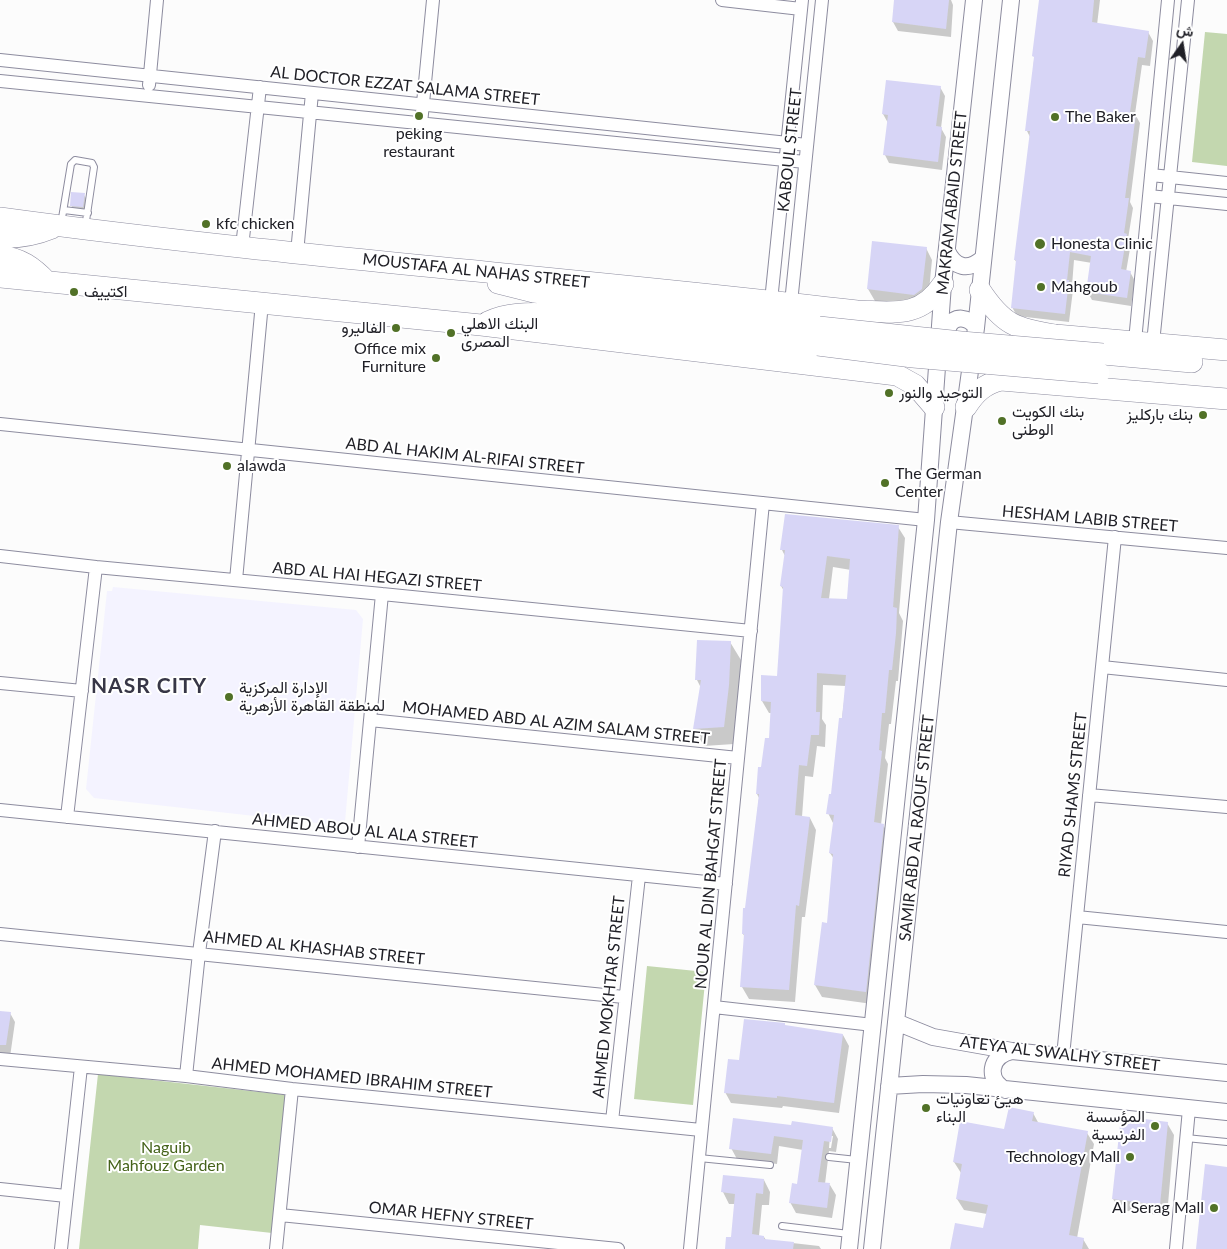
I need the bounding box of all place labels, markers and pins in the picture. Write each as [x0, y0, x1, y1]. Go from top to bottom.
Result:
place label: The Baker [1065, 107, 1136, 127]
marker: peking restaurant [413, 110, 425, 122]
marker: The Baker [1049, 111, 1061, 123]
place label: peking restaurant [383, 124, 455, 162]
place label: kfc chicken [216, 214, 294, 234]
marker: kfc chicken [200, 218, 212, 230]
place label: Honesta Clinic [1051, 234, 1153, 254]
marker: Honesta Clinic [1033, 237, 1047, 251]
place label: Mahgoub [1051, 277, 1118, 297]
marker: Mahgoub [1035, 281, 1047, 293]
place label: اكتييف [84, 282, 128, 302]
marker: اكتييف [68, 286, 80, 298]
place label: البنك الاهلي المصرى [461, 314, 538, 352]
place label: الفاليرو [342, 318, 386, 338]
marker: الفاليرو [390, 322, 402, 334]
marker: البنك الاهلي المصرى [445, 327, 457, 339]
place label: Office mix Furniture [354, 339, 426, 377]
marker: Office mix Furniture [430, 352, 442, 364]
place label: التوحيد والنور [899, 383, 983, 403]
marker: التوحيد والنور [883, 387, 895, 399]
place label: بنك الكويت الوطنى [1012, 402, 1084, 440]
place label: بنك باركليز [1127, 405, 1193, 425]
marker: بنك باركليز [1197, 409, 1209, 421]
marker: بنك الكويت الوطنى [996, 415, 1008, 427]
place label: alawda [237, 456, 286, 476]
marker: alawda [221, 460, 233, 472]
place label: The German Center [895, 464, 982, 502]
marker: The German Center [879, 477, 891, 489]
place label: الإدارة المركزية لمنطقة القاهرة الأزهرية [239, 678, 385, 716]
marker: الإدارة المركزية لمنطقة القاهرة الأزهرية [223, 691, 235, 703]
place label: هيئ تعاونيات البناء [936, 1089, 1023, 1127]
marker: هيئ تعاونيات البناء [920, 1102, 932, 1114]
place label: المؤسسة الفرنسية [1086, 1107, 1145, 1145]
marker: المؤسسة الفرنسية [1149, 1120, 1161, 1132]
place label: Technology Mall [1006, 1147, 1120, 1167]
marker: Technology Mall [1124, 1151, 1136, 1163]
place label: Al Serag Mall [1112, 1198, 1204, 1218]
marker: Al Serag Mall [1208, 1202, 1220, 1214]

